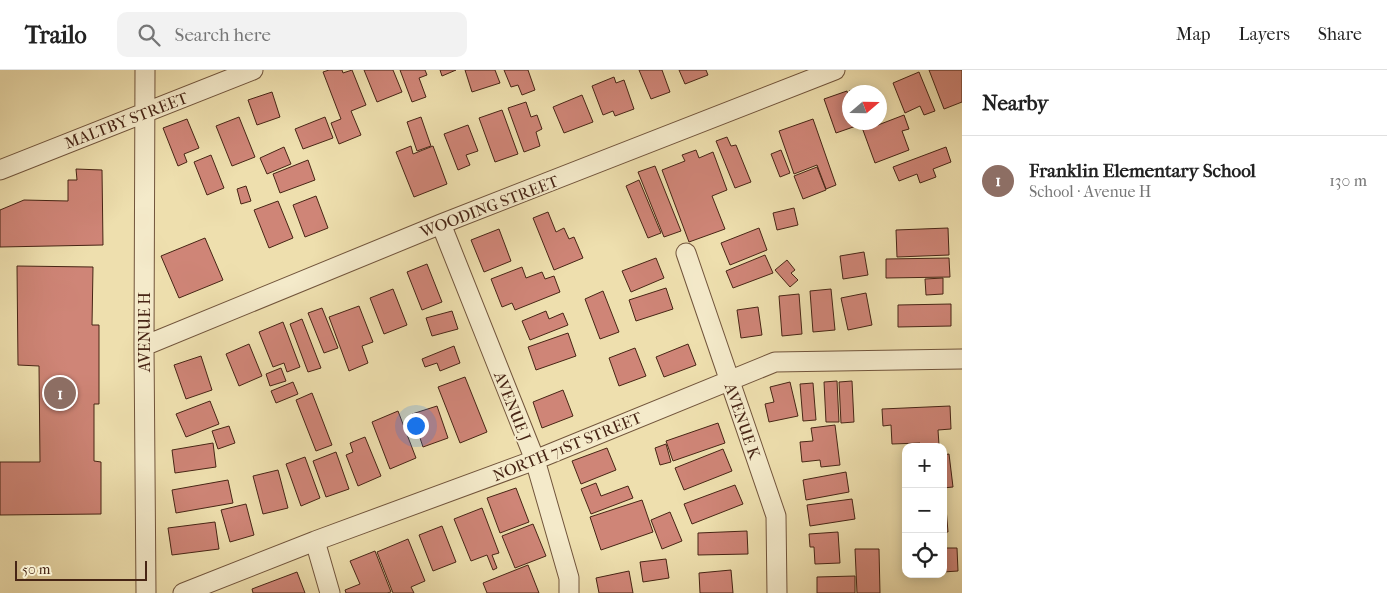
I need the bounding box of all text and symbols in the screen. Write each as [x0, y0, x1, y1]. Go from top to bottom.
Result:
search box [117, 12, 467, 57]
text: Trailo [25, 21, 87, 49]
icon: search [135, 21, 163, 49]
text: Search here [175, 24, 271, 46]
text: Map [1176, 24, 1210, 45]
text: Layers [1238, 24, 1290, 45]
text: Share [1318, 24, 1362, 45]
north arrow [842, 85, 887, 130]
street label: MALTBY STREET [62, 88, 191, 153]
text: Nearby [982, 91, 1048, 115]
text: Franklin Elementary School [1029, 160, 1256, 182]
street label: WOODING STREET [417, 171, 561, 242]
text: 1 [995, 171, 1001, 190]
text: 130 m [1329, 171, 1367, 190]
text: School · Avenue H [1029, 182, 1152, 201]
street label: AVENUE H [135, 292, 154, 373]
street label: AVENUE J [490, 368, 535, 444]
pin: 1 [44, 374, 76, 412]
street label: AVENUE K [720, 380, 765, 463]
street label: NORTH 71ST STREET [490, 408, 645, 485]
your location [403, 413, 429, 439]
map controls [902, 443, 947, 578]
button: + [902, 443, 947, 488]
button: − [902, 488, 947, 533]
button: locate [902, 533, 947, 578]
scale bar [15, 558, 148, 581]
text: 50 m [22, 561, 50, 578]

